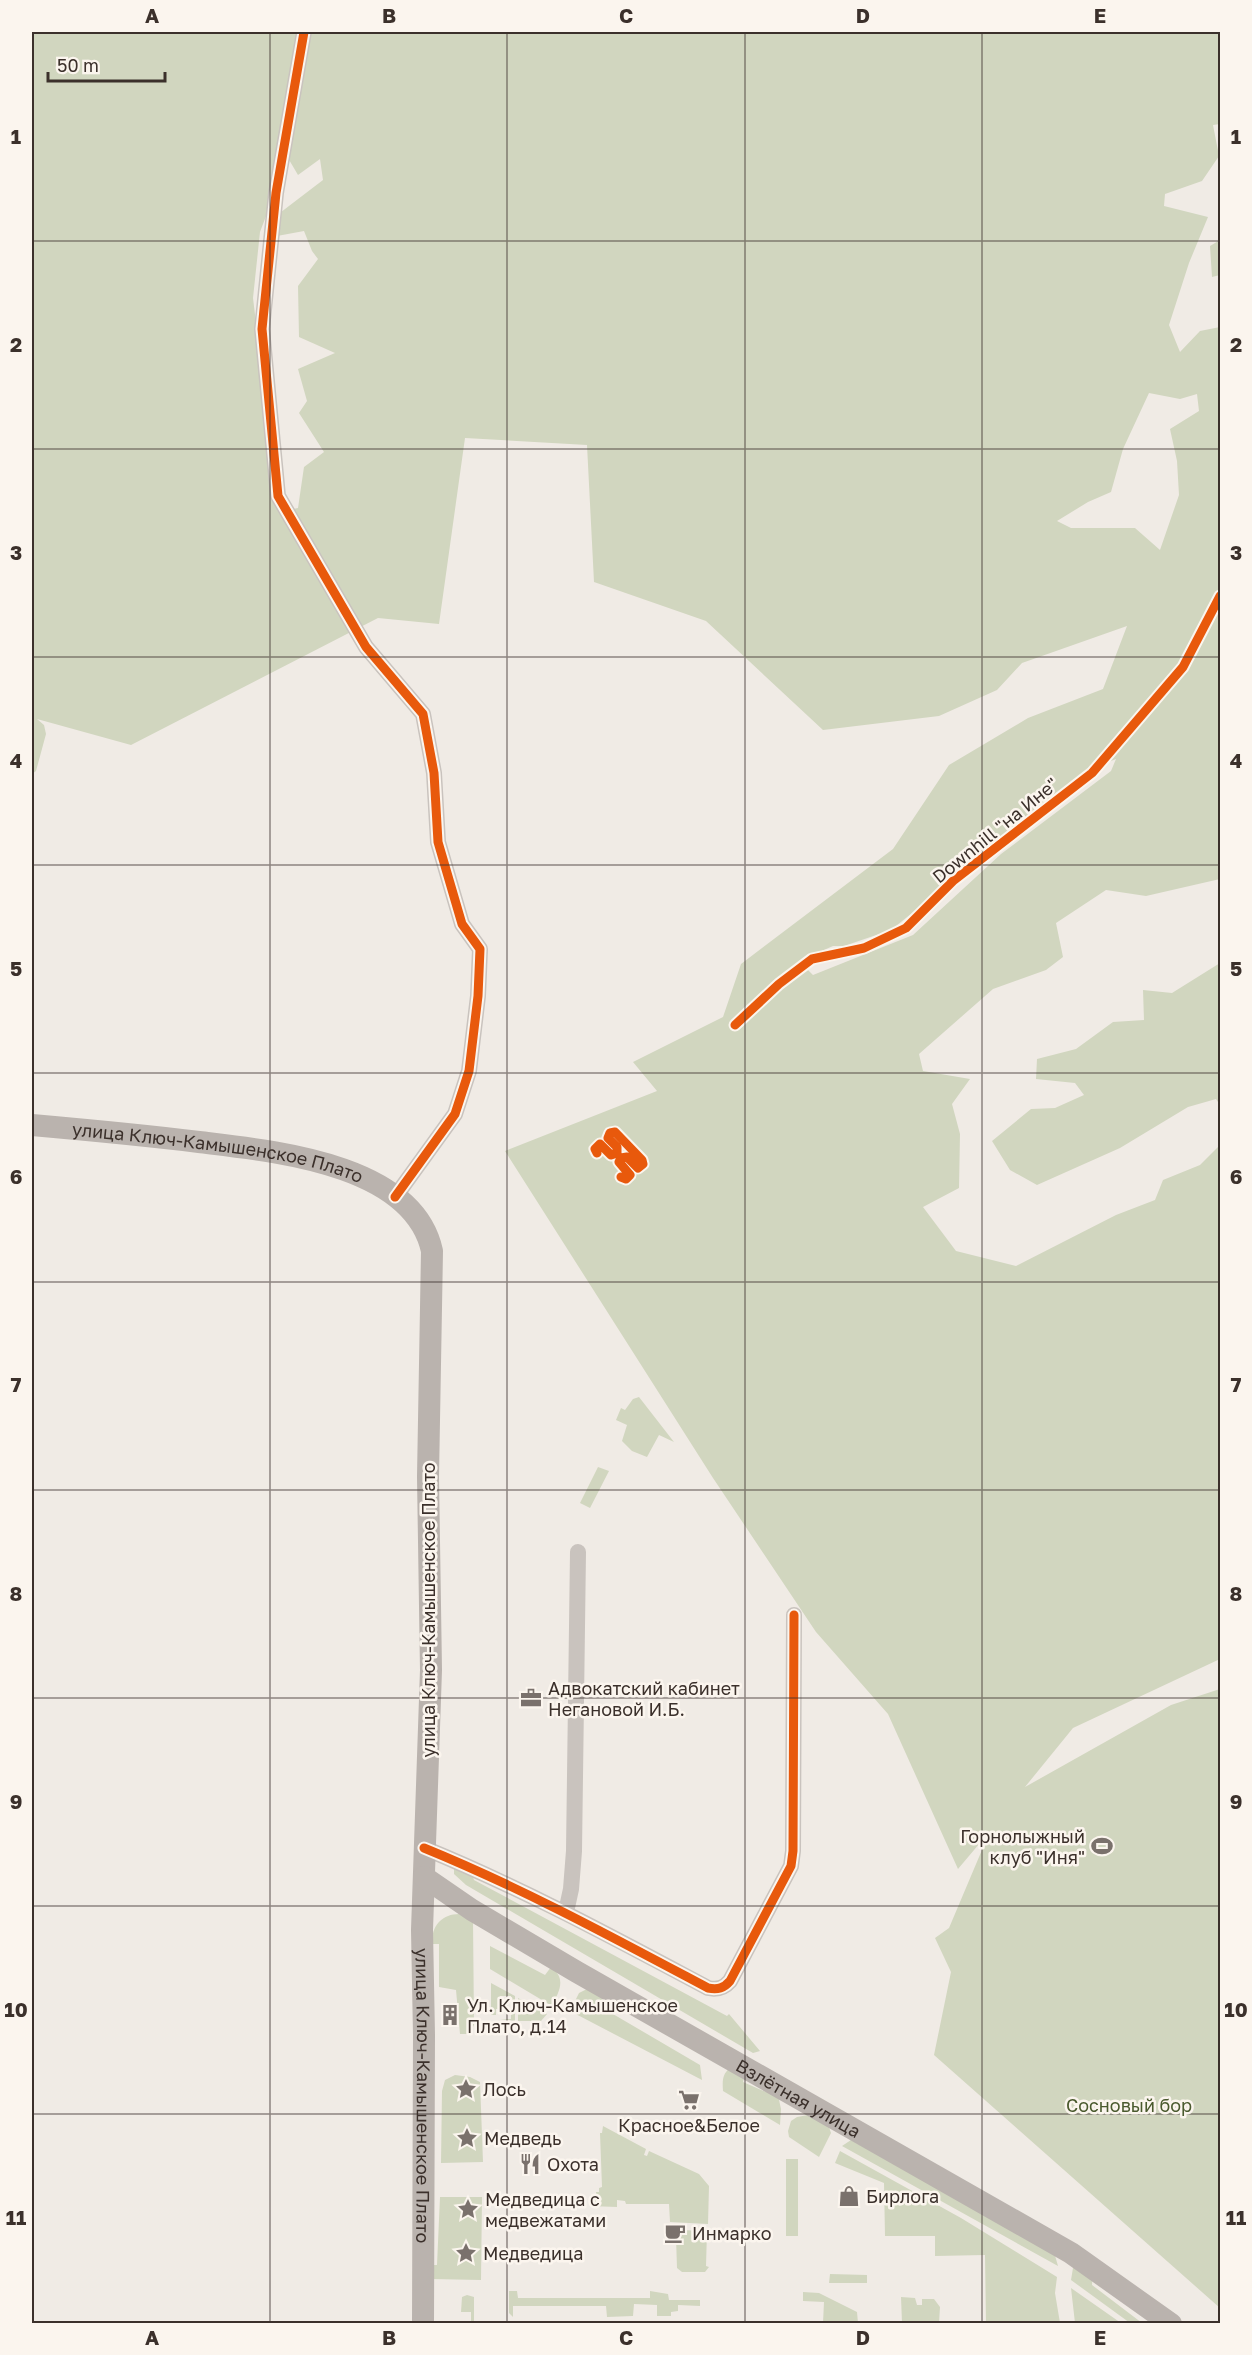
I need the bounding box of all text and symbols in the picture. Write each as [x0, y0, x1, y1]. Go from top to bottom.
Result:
text: A [145, 3, 159, 27]
text: B [382, 3, 396, 27]
text: C [619, 3, 633, 27]
text: D [856, 3, 870, 27]
text: E [1094, 3, 1106, 27]
scale bar [48, 45, 165, 83]
text: 50 m [57, 54, 99, 76]
text: 1 [11, 124, 21, 148]
text: 1 [1231, 124, 1241, 148]
text: 2 [10, 332, 22, 356]
text: 2 [1230, 332, 1242, 356]
text: 3 [10, 540, 22, 564]
text: 3 [1230, 540, 1242, 564]
text: 4 [10, 748, 22, 772]
text: 4 [1230, 748, 1242, 772]
street label: Downhill "на Ине" [928, 773, 1062, 887]
text: 5 [10, 956, 22, 980]
text: 5 [1230, 956, 1242, 980]
street label: улица Ключ-Камышенское Плато [71, 1118, 367, 1187]
text: 6 [10, 1164, 22, 1188]
text: 6 [1230, 1164, 1242, 1188]
text: 7 [11, 1372, 22, 1396]
text: 7 [1231, 1372, 1242, 1396]
street label: улица Ключ-Камышенское Плато [417, 1462, 439, 1758]
text: 8 [10, 1581, 22, 1605]
text: 8 [1230, 1581, 1242, 1605]
place label: Адвокатский кабинет Негановой И.Б. [548, 1677, 740, 1720]
office icon: Адвокатский кабинет Негановой И.Б. [519, 1686, 543, 1710]
text: 9 [10, 1789, 22, 1813]
text: 9 [1230, 1789, 1242, 1813]
place label: Горнолыжный клуб "Иня" [960, 1825, 1085, 1868]
sports icon: Горнолыжный клуб "Иня" [1090, 1834, 1114, 1858]
street label: улица Ключ-Камышенское Плато [411, 1948, 435, 2243]
place label: Ул. Ключ-Камышенское Плато, д.14 [467, 1994, 678, 2037]
text: 10 [4, 1997, 28, 2021]
text: 10 [1224, 1997, 1248, 2021]
building icon: Ул. Ключ-Камышенское Плато, д.14 [438, 2003, 462, 2027]
street label: Взлётная улица [732, 2054, 865, 2142]
place icon: Лось [454, 2077, 478, 2101]
place label: Лось [483, 2078, 526, 2100]
supermarket icon: Красное&Белое [677, 2088, 701, 2112]
park label: Сосновый бор [1066, 2094, 1192, 2116]
place label: Красное&Белое [618, 2114, 760, 2136]
place icon: Медведь [455, 2126, 479, 2150]
place label: Медведь [484, 2127, 561, 2149]
restaurant icon: Охота [518, 2152, 542, 2176]
place label: Охота [547, 2153, 599, 2175]
shop icon: Бирлога [837, 2184, 861, 2208]
place label: Бирлога [866, 2185, 939, 2207]
place label: Медведица с медвежатами [485, 2188, 606, 2231]
place icon: Медведица с медвежатами [456, 2197, 480, 2221]
text: 11 [6, 2205, 26, 2229]
text: 11 [1226, 2205, 1246, 2229]
cafe icon: Инмарко [663, 2221, 687, 2245]
place label: Инмарко [692, 2222, 772, 2244]
place icon: Медведица [454, 2241, 478, 2265]
place label: Медведица [483, 2242, 583, 2264]
text: A [145, 2325, 159, 2349]
text: B [382, 2325, 396, 2349]
text: C [619, 2325, 633, 2349]
text: D [856, 2325, 870, 2349]
text: E [1094, 2325, 1106, 2349]

